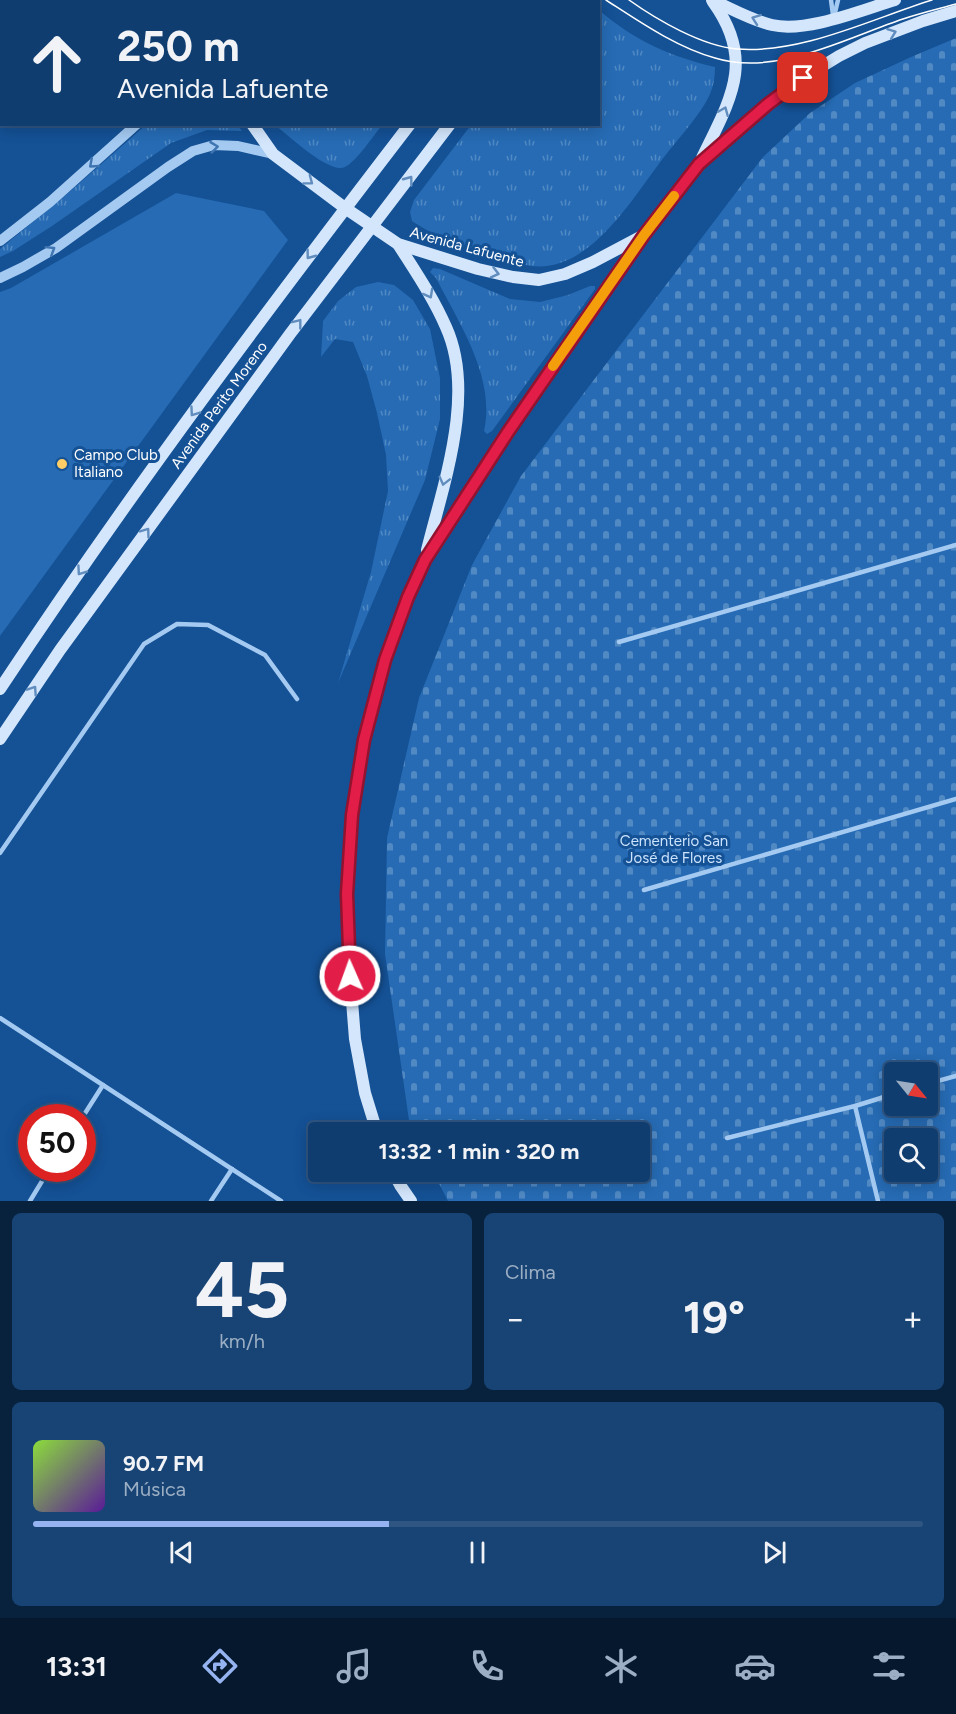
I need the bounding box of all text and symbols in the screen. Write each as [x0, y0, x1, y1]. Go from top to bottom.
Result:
one-way arrow [751, 14, 762, 27]
text: 250 m [117, 21, 240, 72]
icon: ahead [18, 24, 96, 102]
one-way arrow [886, 27, 897, 40]
pin [777, 52, 828, 103]
icon: arrive [786, 61, 819, 94]
text: Avenida Lafuente [117, 72, 329, 105]
one-way arrow [717, 107, 729, 118]
one-way arrow [210, 141, 219, 154]
one-way arrow [89, 157, 100, 168]
one-way arrow [303, 174, 314, 185]
one-way arrow [401, 176, 412, 187]
street label: Avenida Lafuente [408, 223, 526, 271]
one-way arrow [44, 246, 55, 257]
one-way arrow [306, 248, 317, 259]
one-way arrow [489, 265, 499, 278]
one-way arrow [422, 287, 433, 298]
one-way arrow [291, 319, 302, 330]
street label: Avenida Perito Moreno [167, 338, 271, 472]
one-way arrow [190, 405, 201, 416]
place label: Campo Club Italiano [74, 446, 158, 481]
marker: Campo Club Italiano [55, 457, 69, 471]
one-way arrow [439, 476, 452, 486]
one-way arrow [139, 527, 150, 538]
one-way arrow [77, 564, 88, 575]
one-way arrow [26, 686, 37, 697]
park label: Cementerio San José de Flores [620, 832, 728, 867]
position arrow [318, 944, 382, 1008]
north arrow [884, 1062, 938, 1116]
map controls [884, 1062, 938, 1182]
speed limit sign: 50 [18, 1104, 96, 1182]
button: search [884, 1128, 938, 1182]
text: 13:32 · 1 min · 320 m [378, 1138, 580, 1165]
text: 45 [195, 1243, 289, 1337]
text: Clima [505, 1260, 556, 1284]
text: 19° [683, 1290, 745, 1344]
text: − [505, 1299, 526, 1338]
text: + [902, 1299, 923, 1338]
text: km/h [219, 1329, 265, 1353]
text: 90.7 FM [123, 1450, 204, 1477]
text: Música [123, 1477, 186, 1501]
icon: previous [165, 1536, 198, 1569]
icon: pause [461, 1536, 494, 1569]
icon: next [758, 1536, 791, 1569]
icon: directions [199, 1645, 241, 1687]
icon: music [333, 1645, 375, 1687]
icon: phone [466, 1645, 508, 1687]
icon: climate [600, 1645, 642, 1687]
icon: car [734, 1645, 776, 1687]
icon: filters [868, 1645, 910, 1687]
text: 13:31 [46, 1650, 107, 1683]

